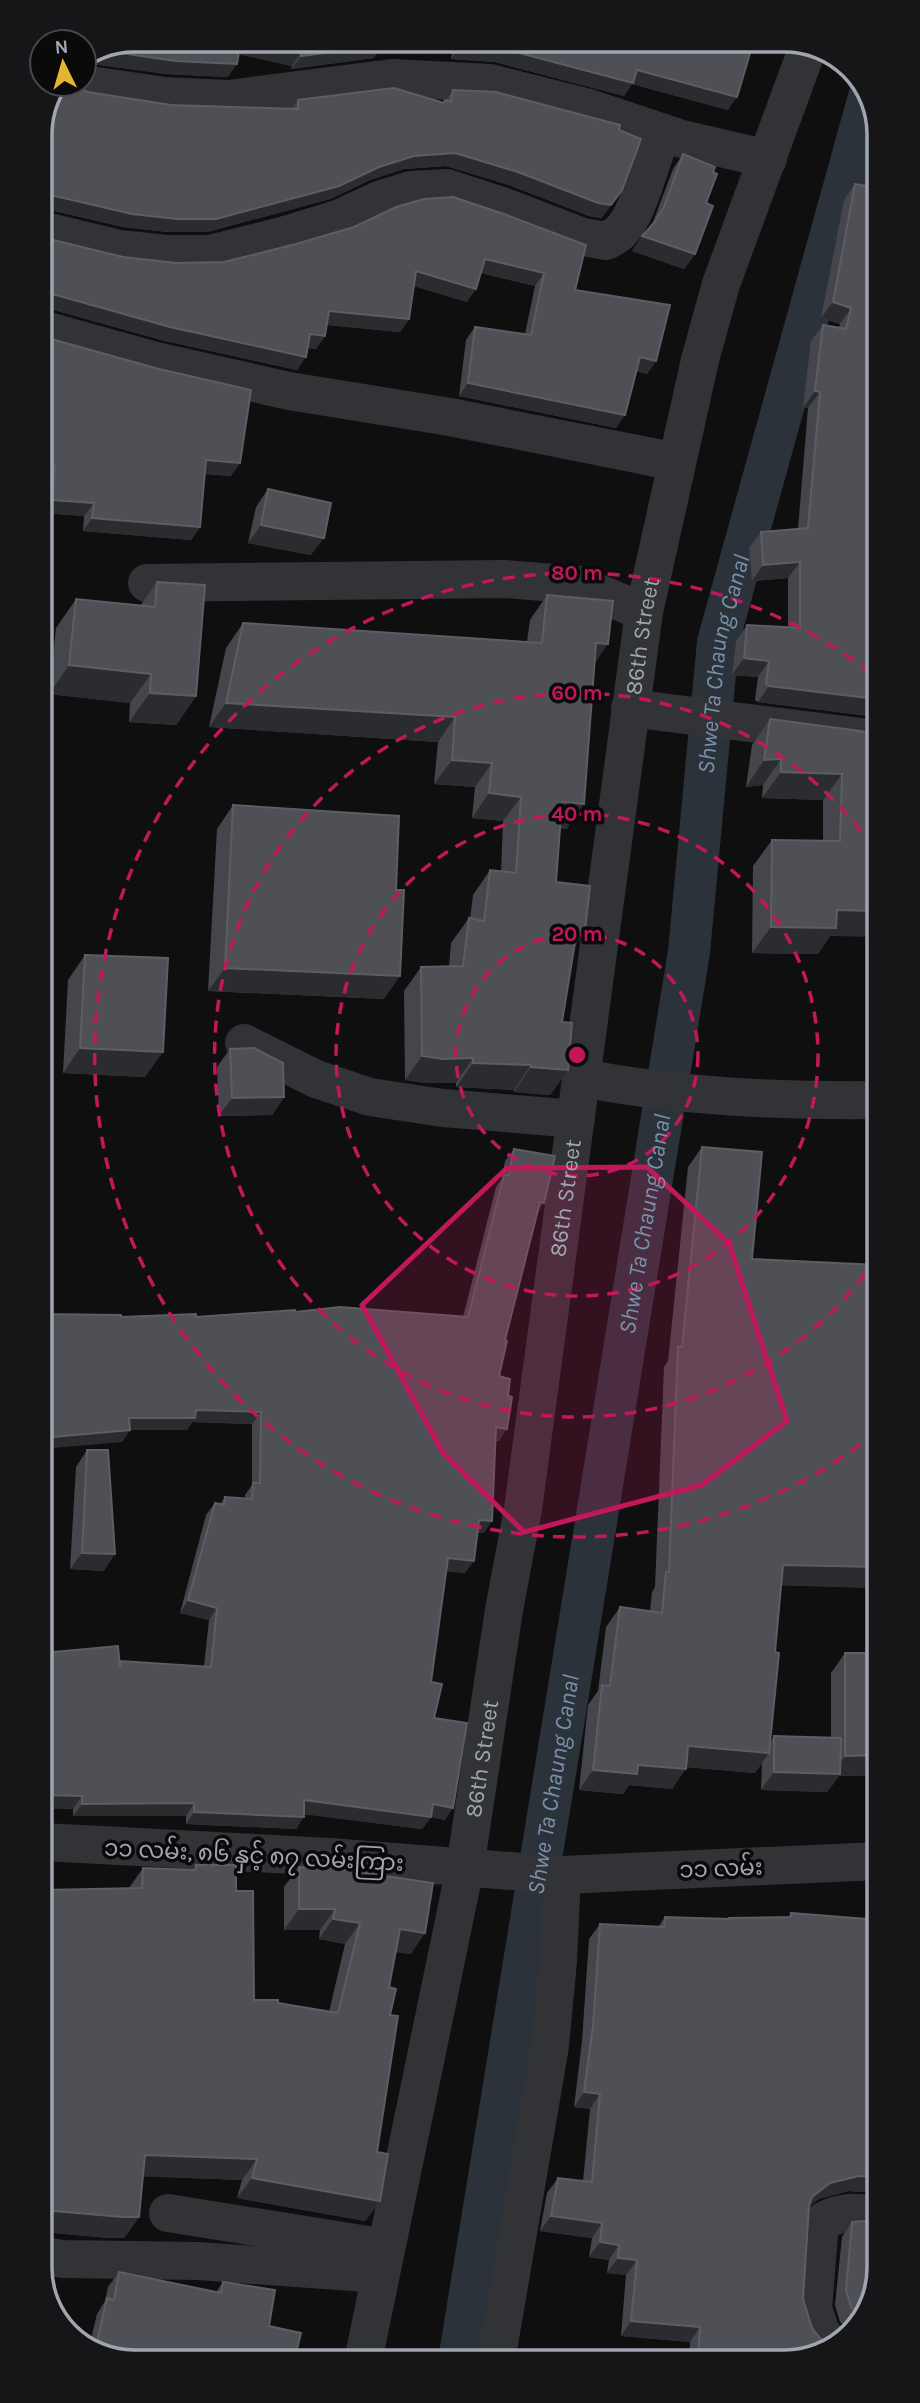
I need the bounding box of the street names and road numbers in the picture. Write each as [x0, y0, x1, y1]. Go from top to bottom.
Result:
street label: 86th Street [620, 575, 665, 697]
street label: 86th Street [544, 1137, 587, 1259]
street label: 86th Street [460, 1698, 504, 1819]
street label: ၁၁ လမ်း, ၈၆ နှင့် ၈၇ လမ်းကြား [103, 1831, 405, 1882]
street label: ၁၁ လမ်း [679, 1851, 763, 1883]

